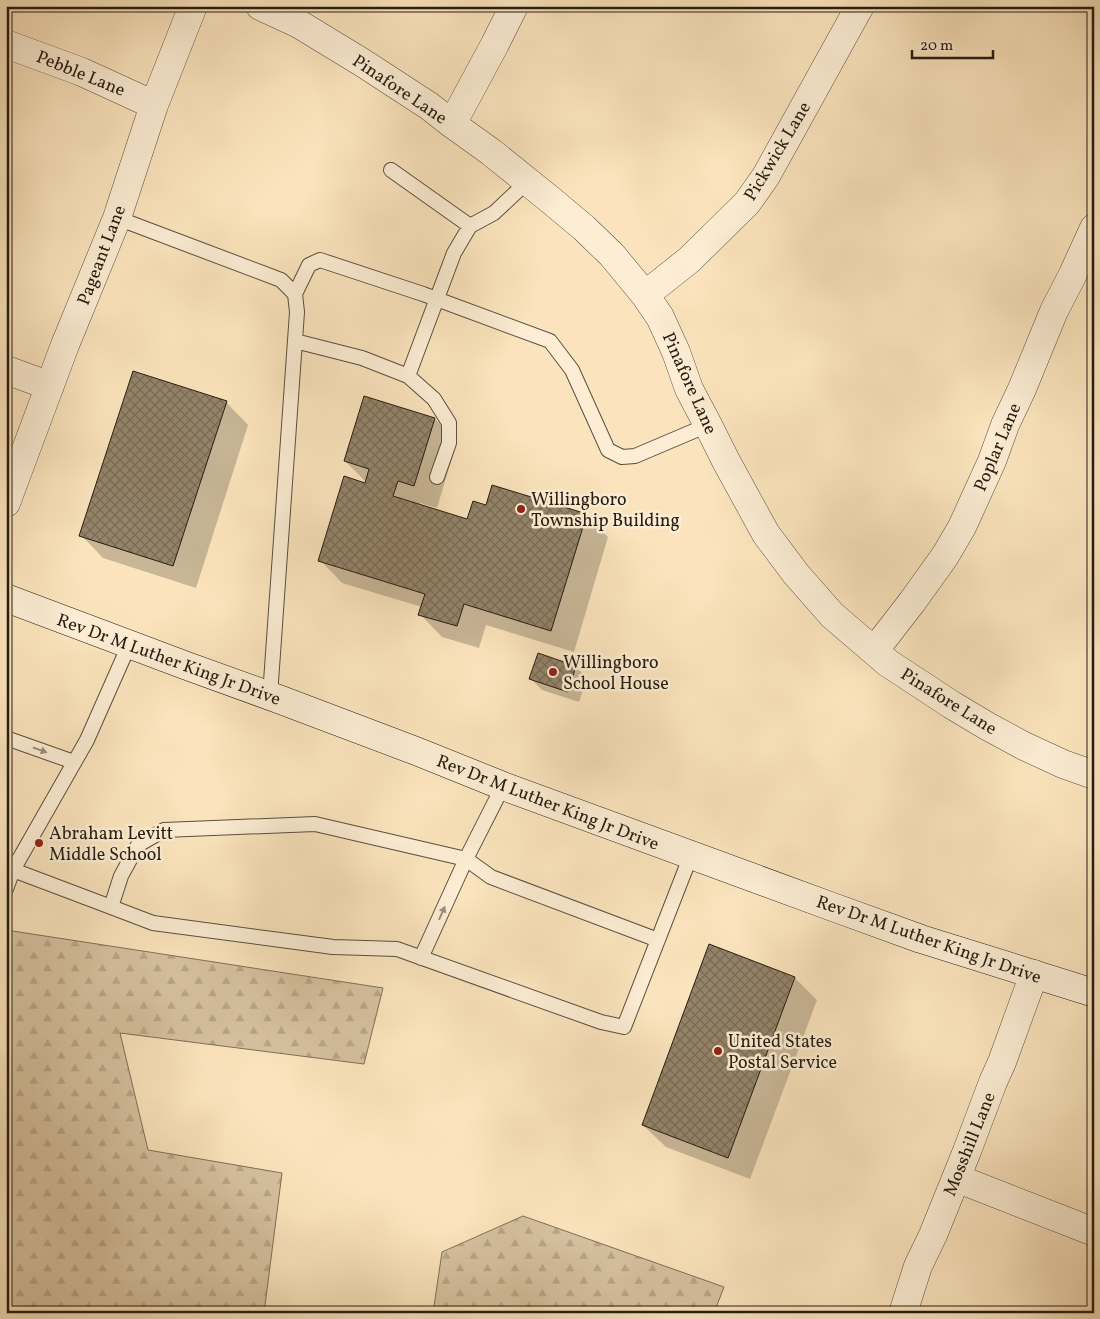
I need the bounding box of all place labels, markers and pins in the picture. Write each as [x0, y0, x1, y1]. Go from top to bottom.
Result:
place label: Willingboro Township Building [531, 488, 680, 534]
marker: Willingboro Township Building [515, 503, 527, 515]
place label: Willingboro School House [563, 651, 669, 697]
marker: Willingboro School House [547, 666, 559, 678]
place label: Abraham Levitt Middle School [49, 822, 173, 868]
marker: Abraham Levitt Middle School [33, 837, 45, 849]
place label: United States Postal Service [728, 1030, 837, 1076]
marker: United States Postal Service [712, 1045, 724, 1057]

